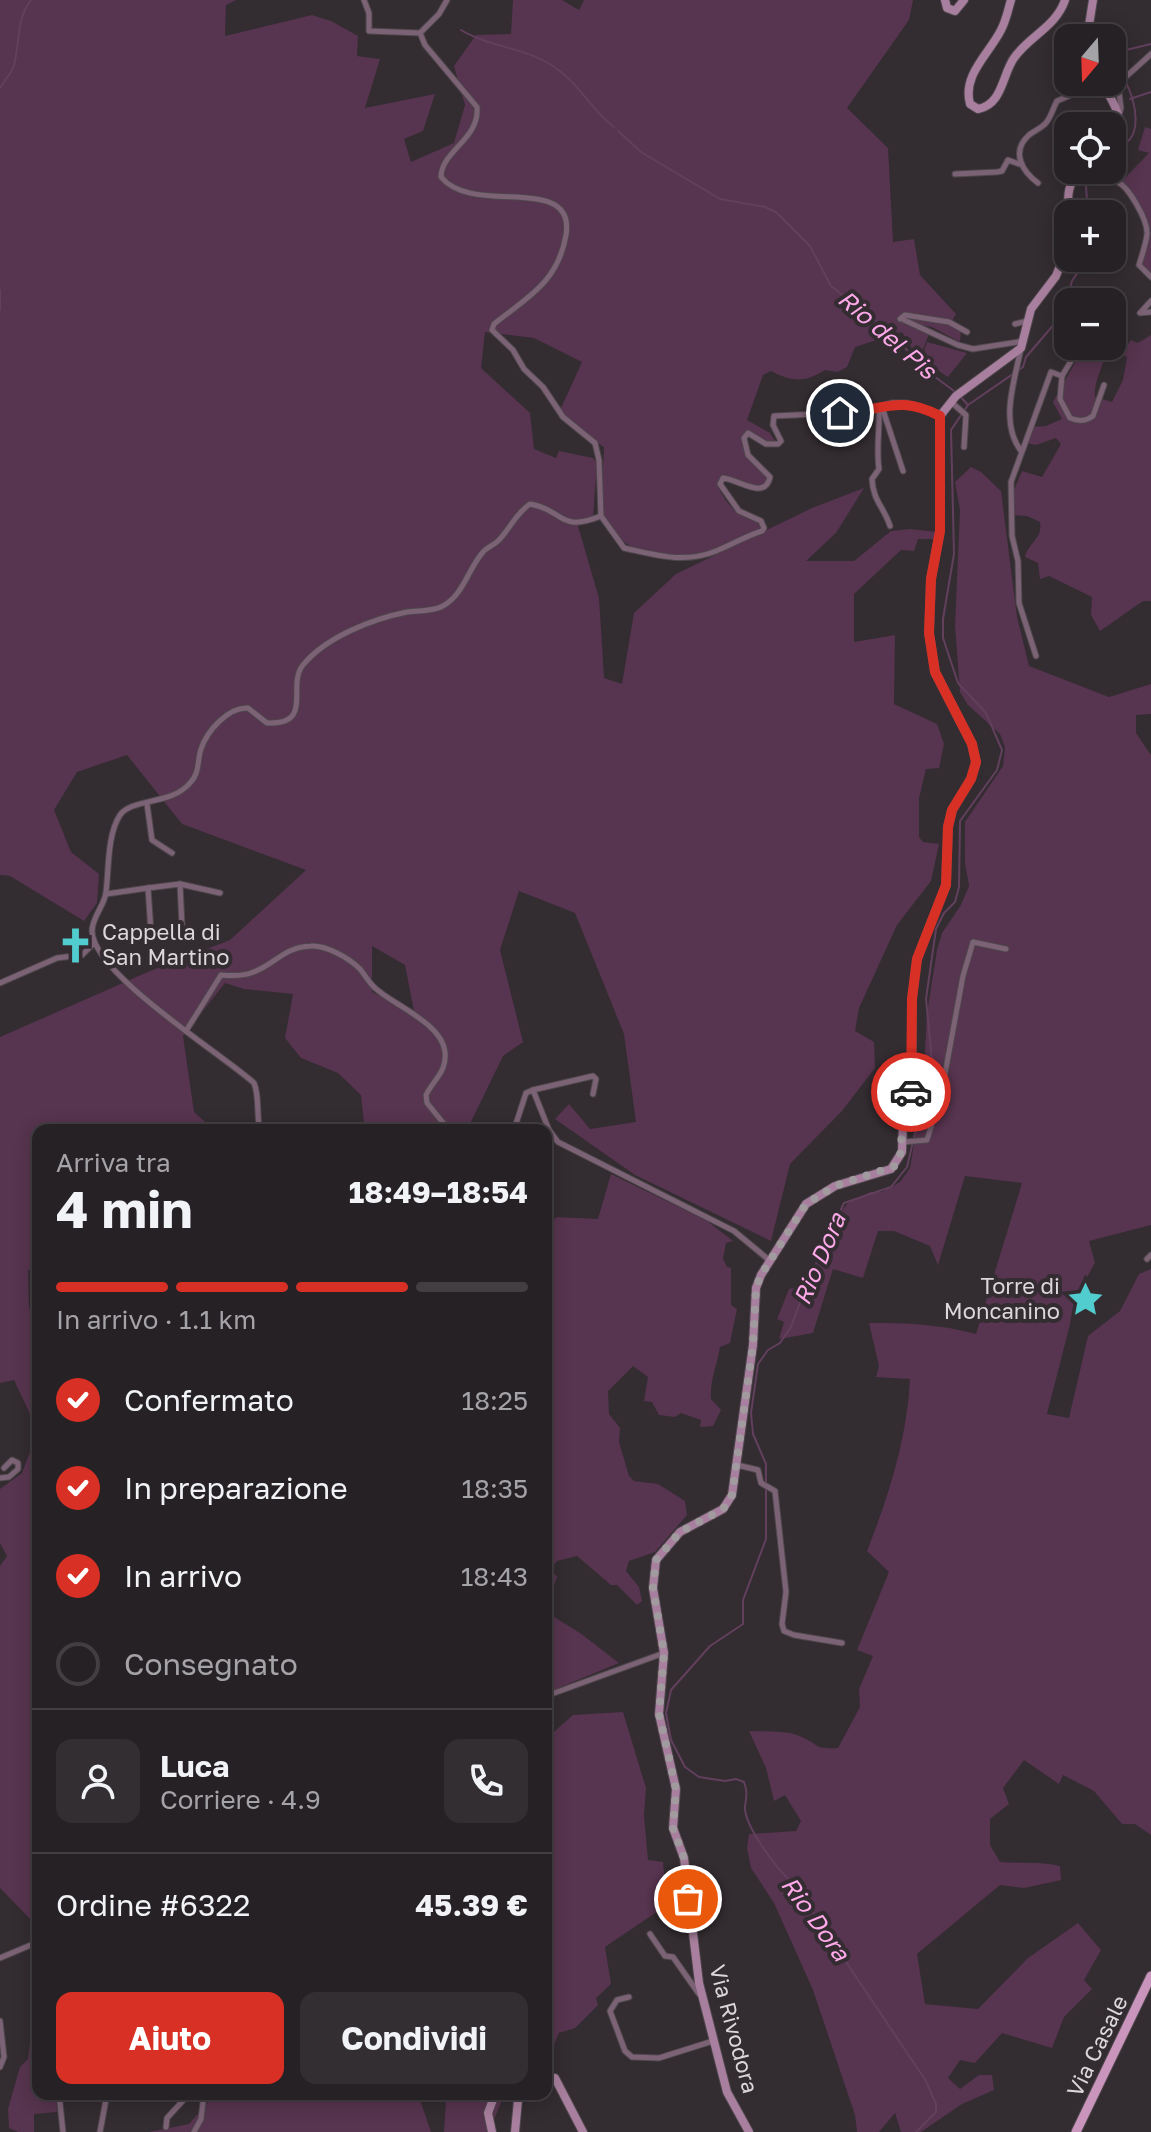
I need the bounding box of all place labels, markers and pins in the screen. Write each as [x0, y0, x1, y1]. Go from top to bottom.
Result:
pin [806, 379, 874, 447]
place label: Cappella di San Martino [102, 918, 229, 970]
church icon: Cappella di San Martino [57, 926, 95, 964]
place label: Torre di Moncanino [944, 1272, 1060, 1324]
place icon: Torre di Moncanino [1067, 1280, 1105, 1318]
pin [654, 1865, 722, 1933]

